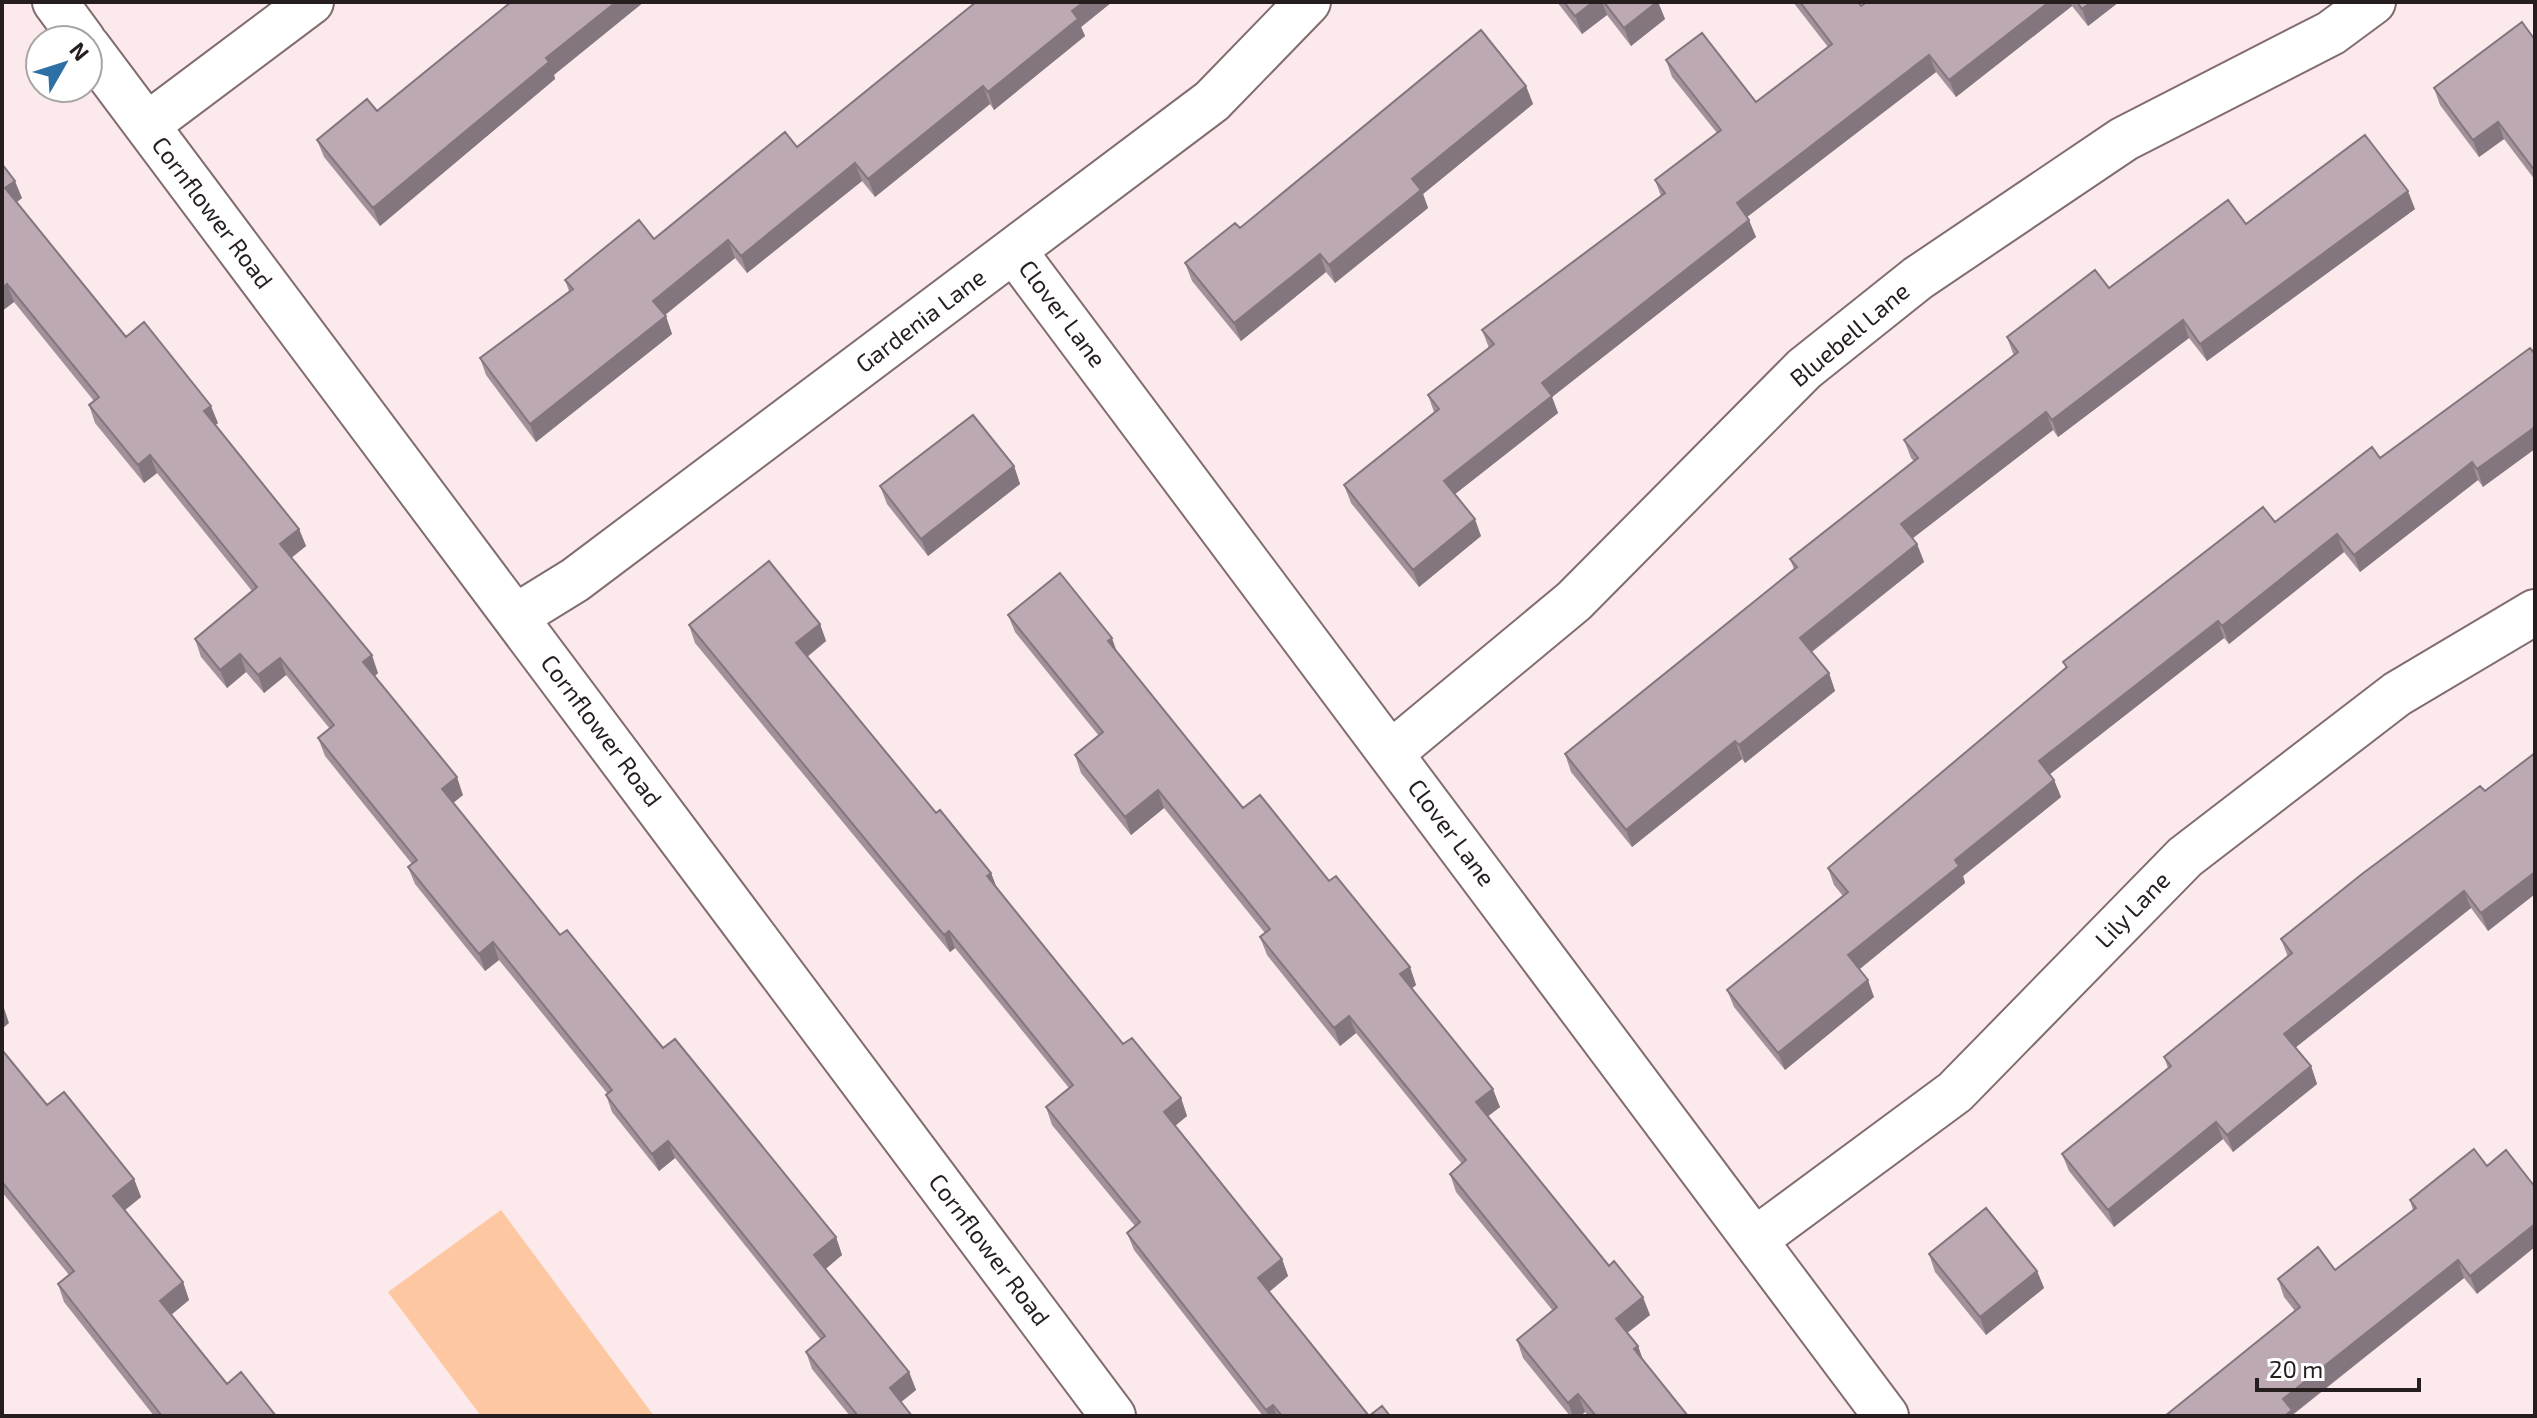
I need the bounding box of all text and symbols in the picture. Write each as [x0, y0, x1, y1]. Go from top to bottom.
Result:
north arrow [24, 24, 104, 104]
text: N [65, 36, 95, 65]
street label: Cornflower Road [147, 130, 280, 294]
street label: Clover Lane [1014, 254, 1113, 372]
street label: Gardenia Lane [849, 262, 991, 378]
street label: Bluebell Lane [1784, 276, 1914, 392]
street label: Cornflower Road [536, 648, 669, 812]
street label: Clover Lane [1403, 773, 1502, 891]
street label: Lily Lane [2089, 865, 2175, 953]
street label: Cornflower Road [924, 1167, 1057, 1331]
scale bar [2257, 1342, 2419, 1392]
text: 20 m [2269, 1354, 2323, 1383]

